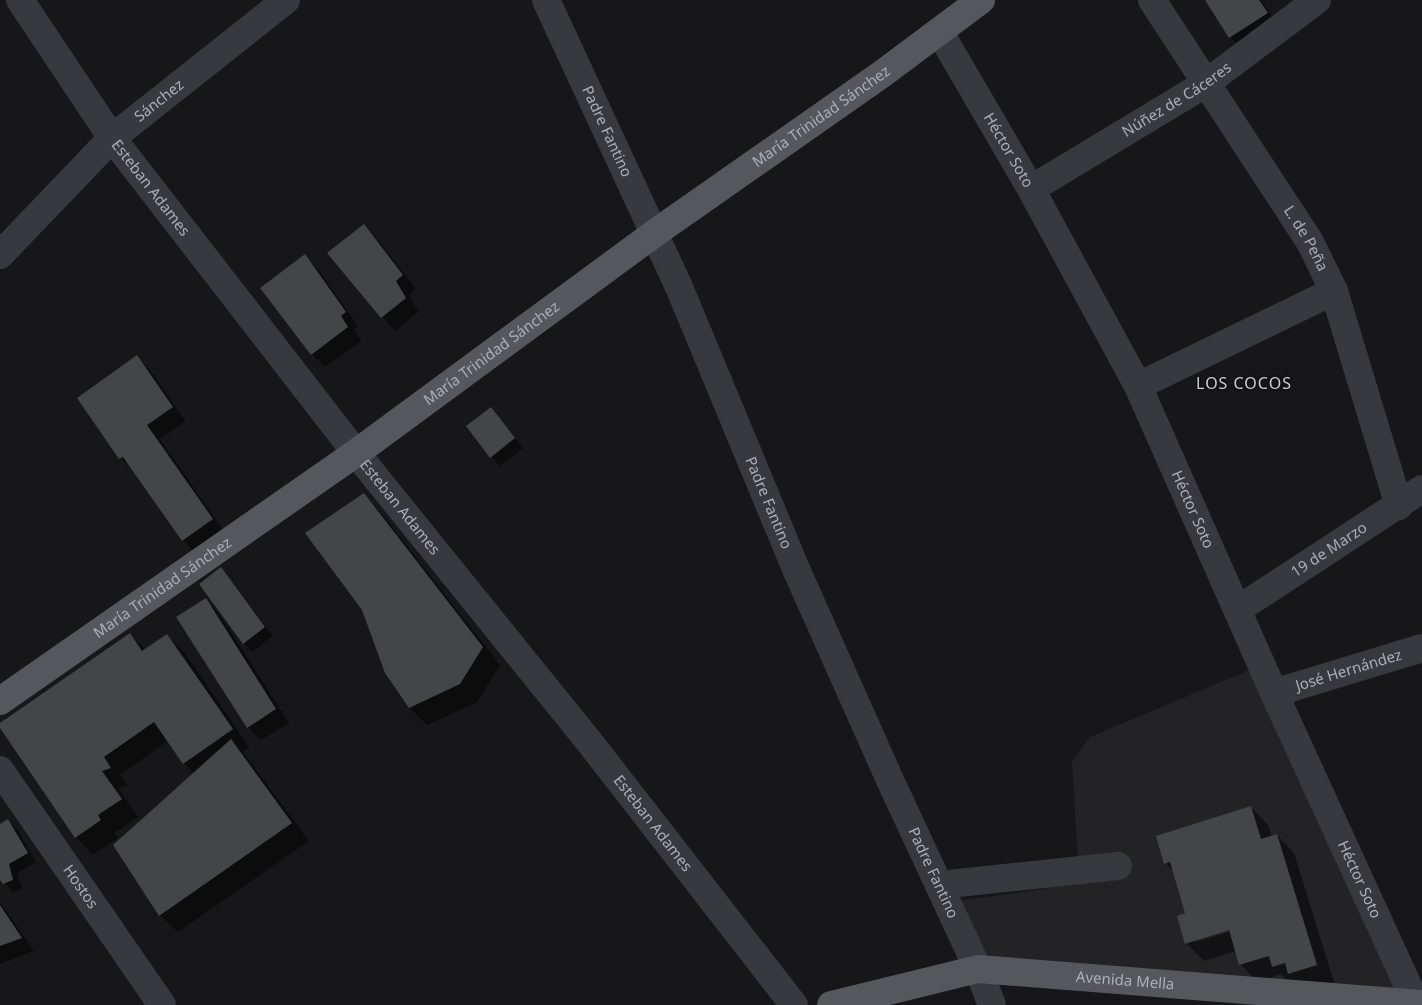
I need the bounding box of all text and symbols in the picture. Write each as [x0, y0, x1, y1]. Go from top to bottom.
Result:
street label: Núñez de Cáceres [1118, 57, 1235, 141]
street label: María Trinidad Sánchez [748, 61, 894, 171]
street label: Sánchez [130, 74, 187, 126]
street label: Padre Fantino [578, 82, 638, 180]
street label: Héctor Soto [980, 109, 1039, 191]
street label: Esteban Adames [108, 135, 195, 240]
street label: L. de Peña [1280, 201, 1334, 274]
street label: María Trinidad Sánchez [419, 296, 563, 409]
district label: LOS COCOS [1196, 372, 1292, 394]
street label: Padre Fantino [741, 453, 798, 552]
street label: Esteban Adames [356, 455, 445, 558]
street label: Héctor Soto [1168, 467, 1220, 551]
street label: 19 de Marzo [1287, 517, 1370, 581]
street label: María Trinidad Sánchez [89, 532, 235, 642]
street label: José Hernández [1291, 644, 1404, 696]
street label: Esteban Adames [610, 770, 697, 875]
street label: Padre Fantino [904, 824, 964, 921]
street label: Héctor Soto [1334, 837, 1387, 921]
street label: Hostos [59, 860, 104, 912]
street label: Avenida Mella [1075, 966, 1175, 993]

